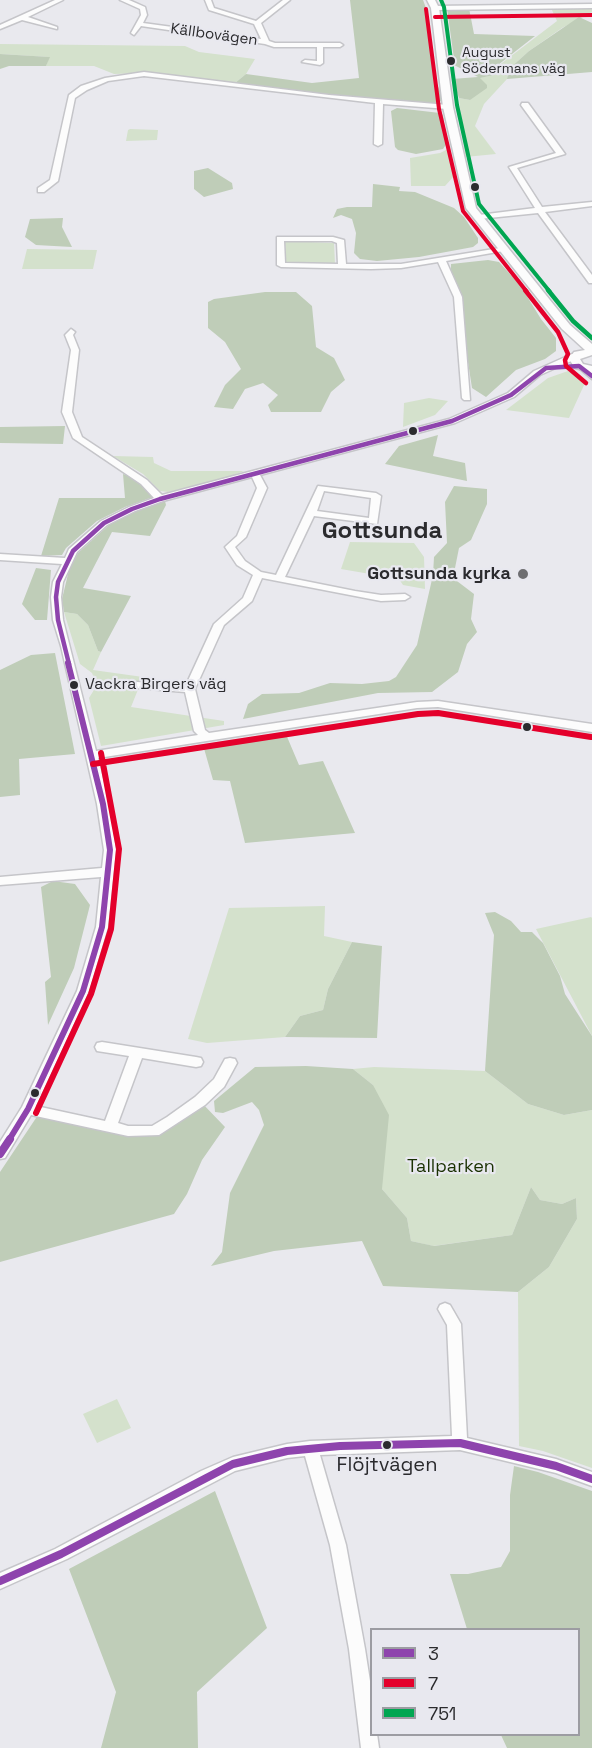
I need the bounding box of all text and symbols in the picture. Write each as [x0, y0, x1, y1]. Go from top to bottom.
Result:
street label: Källbovägen [169, 20, 259, 50]
place label: August Södermans väg [462, 45, 566, 78]
marker: August Södermans väg [445, 55, 457, 67]
unlabelled marker [469, 181, 481, 193]
unlabelled marker [407, 425, 419, 437]
district label: Gottsunda [322, 517, 442, 545]
place label: Gottsunda kyrka [367, 563, 511, 585]
marker: Gottsunda kyrka [516, 567, 530, 581]
place label: Vackra Birgers väg [85, 675, 227, 695]
marker: Vackra Birgers väg [68, 679, 80, 691]
unlabelled marker [521, 721, 533, 733]
unlabelled marker [29, 1087, 41, 1099]
park label: Tallparken [407, 1156, 495, 1178]
marker: Flöjtvägen [381, 1439, 393, 1451]
place label: Flöjtvägen [337, 1454, 437, 1478]
legend [370, 1628, 580, 1736]
text: 3 [428, 1642, 439, 1665]
text: 7 [428, 1672, 438, 1695]
text: 751 [428, 1702, 456, 1725]

